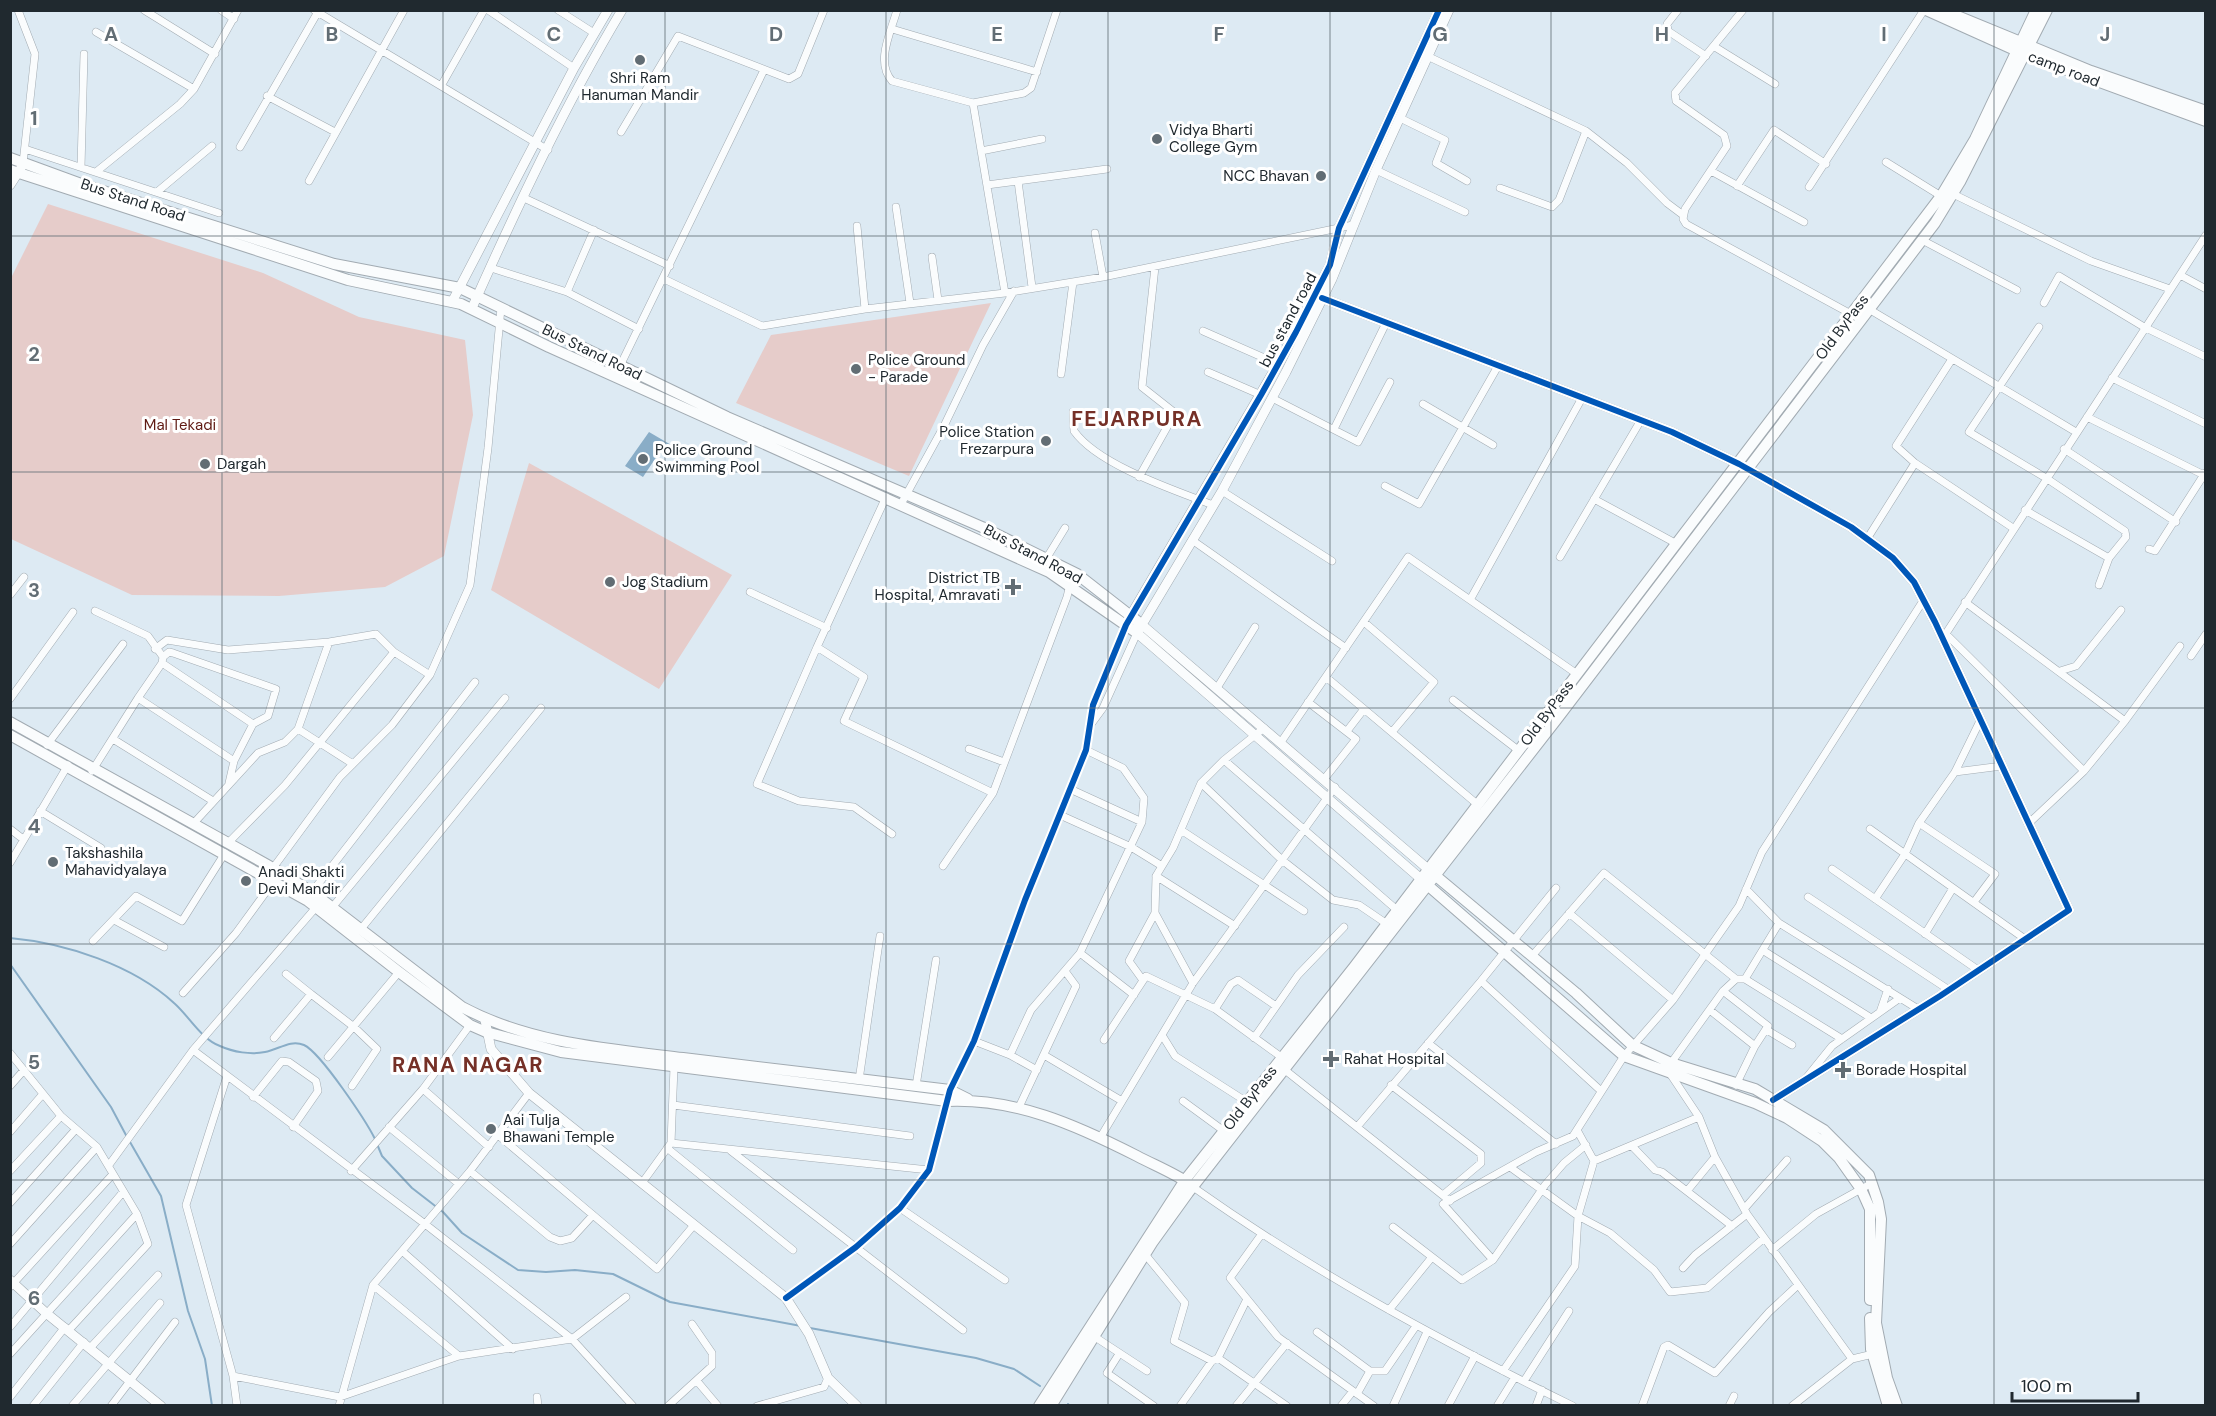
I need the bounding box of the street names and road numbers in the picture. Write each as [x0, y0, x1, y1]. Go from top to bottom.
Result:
street label: camp road [2025, 46, 2103, 92]
street label: Bus Stand Road [78, 174, 188, 226]
street label: bus stand road [1255, 269, 1321, 371]
street label: Old ByPass [1811, 290, 1873, 364]
street label: Bus Stand Road [539, 319, 645, 385]
street label: Bus Stand Road [980, 520, 1086, 588]
street label: Old ByPass [1516, 676, 1578, 750]
street label: Old ByPass [1218, 1061, 1282, 1135]

